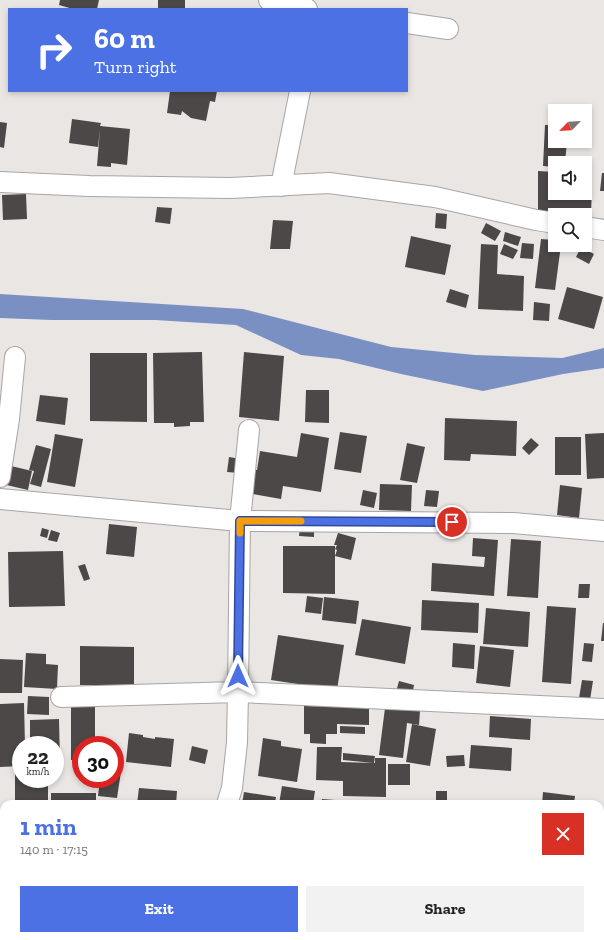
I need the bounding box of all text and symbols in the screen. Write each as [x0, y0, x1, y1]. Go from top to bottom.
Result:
text: 60 m [94, 22, 155, 55]
icon: right [28, 24, 80, 76]
text: Turn right [94, 56, 176, 78]
north arrow [548, 104, 592, 148]
map controls [548, 104, 592, 252]
button: sound [548, 156, 592, 200]
button: search [548, 208, 592, 252]
pin [435, 505, 469, 539]
icon: arrive [441, 511, 463, 533]
position arrow [217, 655, 259, 697]
speed limit sign: 30 [72, 736, 124, 788]
text: 22 [27, 745, 49, 769]
text: km/h [27, 766, 49, 778]
text: 1 min [20, 812, 77, 841]
button: close [542, 813, 584, 855]
text: 140 m · 17:15 [20, 842, 88, 857]
button: Exit [20, 886, 298, 932]
button: Share [306, 886, 584, 932]

